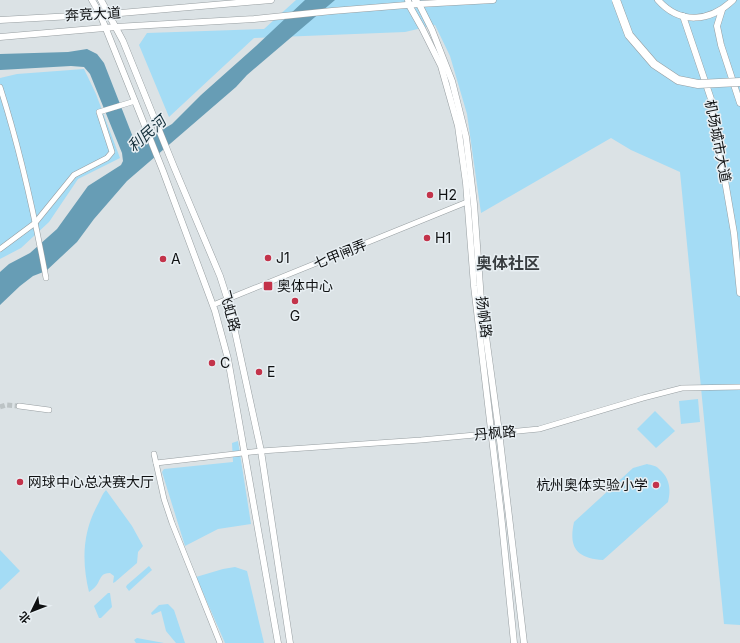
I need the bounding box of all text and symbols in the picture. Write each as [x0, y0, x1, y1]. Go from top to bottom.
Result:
street label: 奔竞大道 [65, 4, 121, 23]
street label: 机场城市大道 [702, 98, 735, 184]
water label: 利民河 [124, 110, 172, 156]
place label: H2 [438, 186, 457, 203]
marker: H2 [425, 190, 435, 200]
place label: H1 [435, 229, 451, 246]
marker: H1 [422, 233, 432, 243]
street label: 七甲闸弄 [311, 235, 369, 272]
place label: J1 [276, 249, 290, 266]
place label: A [171, 250, 181, 267]
marker: J1 [263, 253, 273, 263]
district label: 奥体社区 [476, 253, 540, 273]
marker: A [158, 254, 168, 264]
place label: 奥体中心 [277, 277, 333, 294]
marker: 奥体中心 [262, 280, 274, 292]
street label: 飞虹路 [217, 288, 244, 333]
street label: 扬帆路 [474, 295, 495, 339]
marker: G [290, 296, 300, 306]
place label: G [290, 307, 300, 324]
place label: C [220, 354, 230, 371]
marker: C [207, 358, 217, 368]
place label: E [267, 363, 275, 380]
marker: E [254, 367, 264, 377]
street label: 丹枫路 [473, 422, 517, 443]
place label: 网球中心总决赛大厅 [28, 473, 154, 490]
place label: 杭州奥体实验小学 [536, 476, 648, 493]
marker: 网球中心总决赛大厅 [15, 477, 25, 487]
marker: 杭州奥体实验小学 [651, 480, 661, 490]
north arrow [12, 591, 52, 631]
text: 北 [16, 609, 34, 627]

